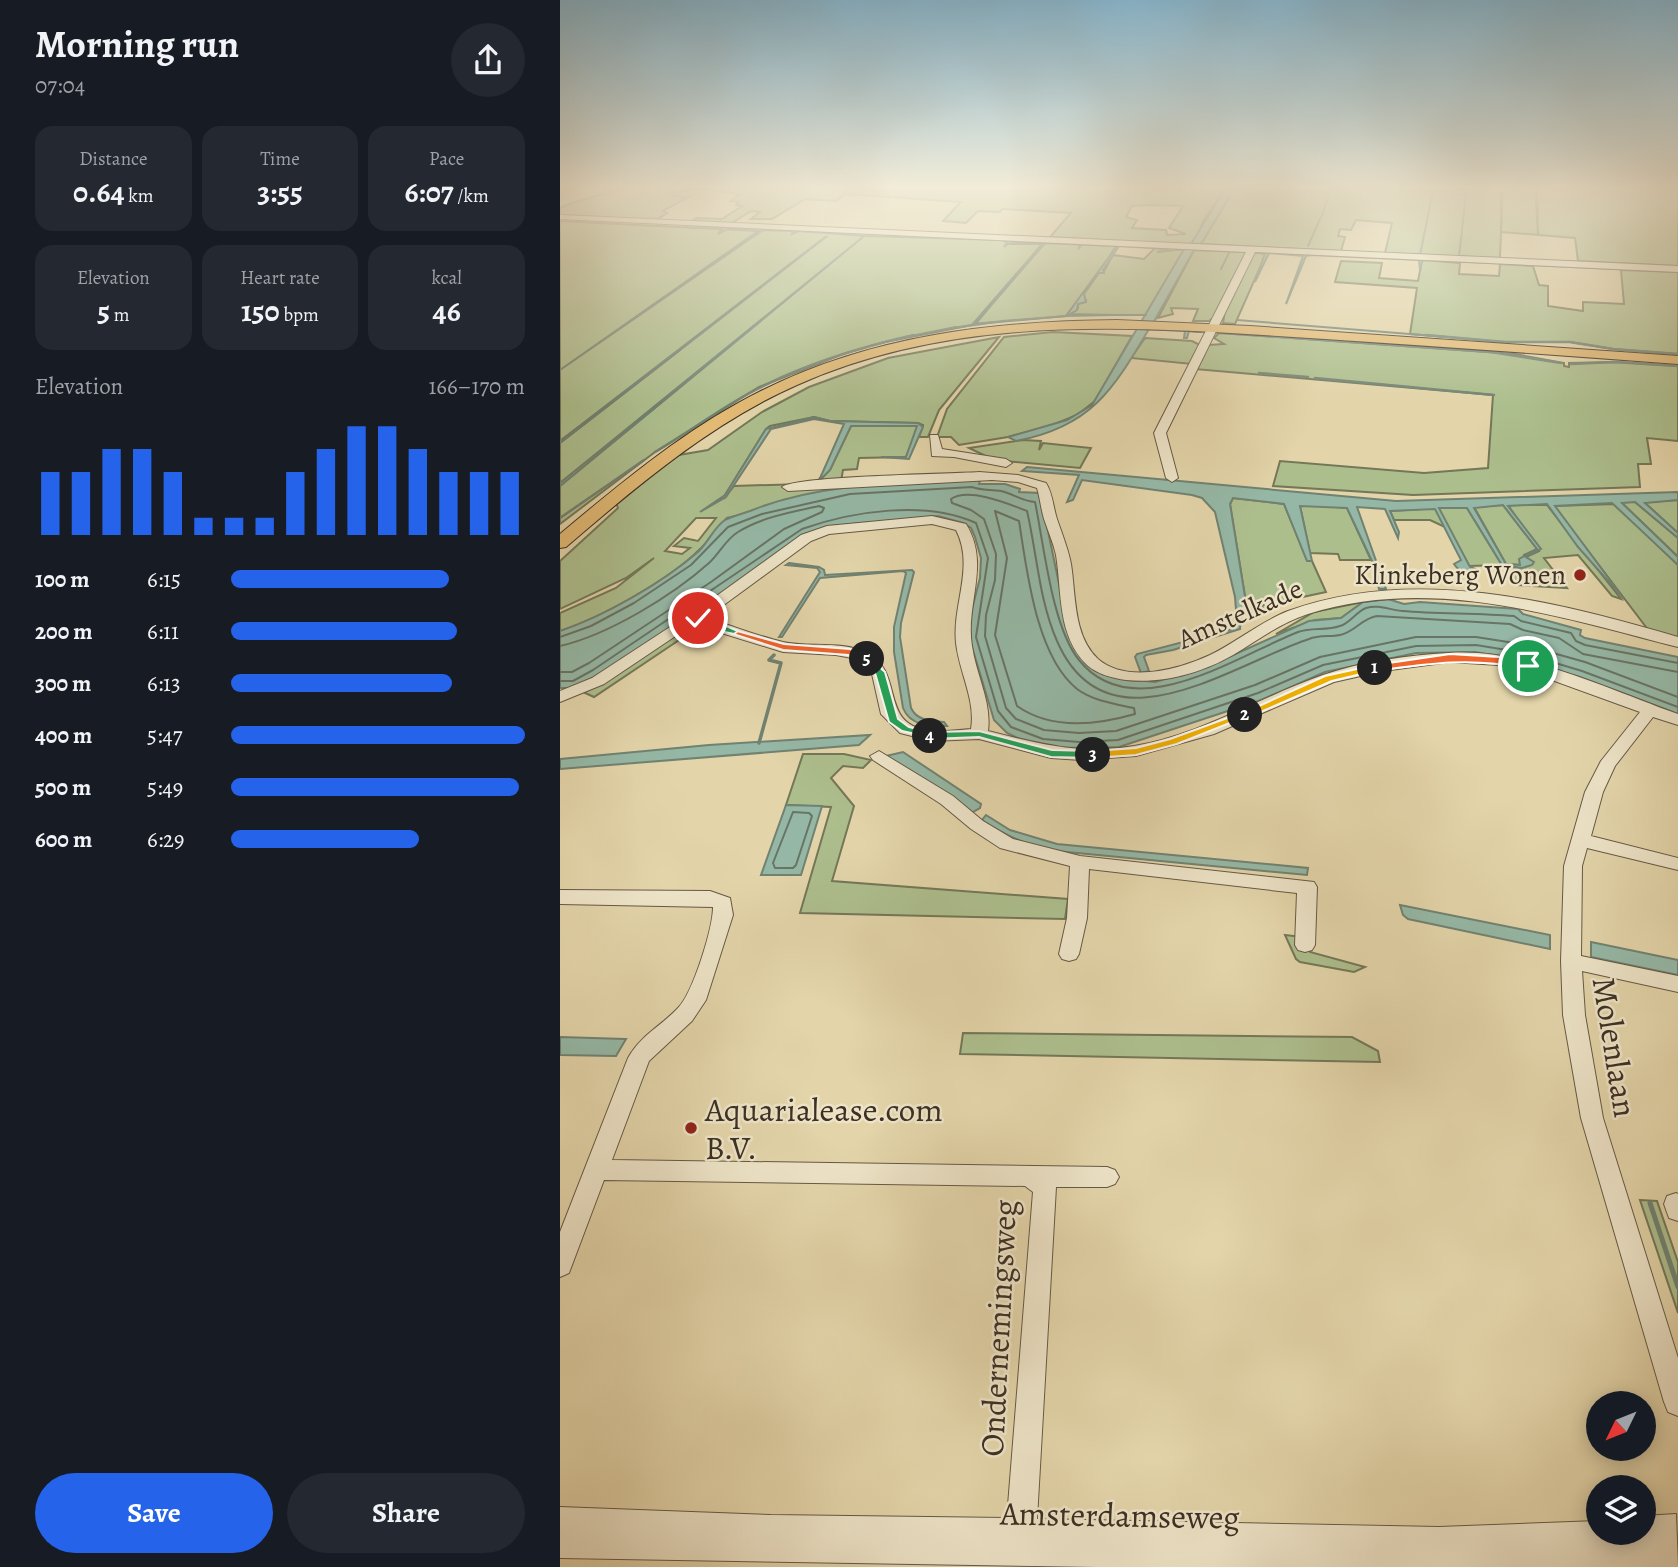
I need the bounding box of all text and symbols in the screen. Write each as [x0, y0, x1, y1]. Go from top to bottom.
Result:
text: Morning run [35, 18, 239, 70]
button: share [451, 23, 525, 97]
text: 07:04 [35, 70, 85, 101]
text: Distance [79, 146, 147, 172]
text: Time [260, 146, 300, 172]
text: Pace [429, 146, 464, 172]
text: 0.64 [73, 172, 125, 212]
text: 3:55 [257, 172, 303, 212]
text: 6:07 [405, 172, 454, 212]
text: km [125, 183, 154, 209]
text: /km [454, 183, 489, 209]
text: Elevation [77, 265, 150, 291]
text: Heart rate [240, 265, 320, 291]
text: kcal [431, 265, 462, 291]
text: 5 [97, 291, 110, 331]
text: 150 [241, 291, 280, 331]
text: 46 [433, 291, 461, 331]
text: m [110, 302, 130, 328]
text: bpm [280, 302, 319, 328]
text: Elevation [35, 371, 123, 402]
text: 166–170 m [428, 371, 525, 402]
place label: Klinkeberg Wonen [1354, 556, 1566, 594]
text: 100 m [35, 564, 90, 595]
text: 6:15 [147, 564, 181, 595]
marker: Klinkeberg Wonen [1572, 567, 1588, 583]
street label: Amstelkade [1171, 570, 1308, 659]
pin [668, 588, 728, 648]
icon: check [679, 599, 717, 637]
text: 200 m [35, 616, 93, 647]
text: 6:11 [147, 616, 179, 647]
pin [1498, 636, 1558, 696]
pin: 5 [850, 642, 884, 676]
text: 5 [862, 645, 871, 671]
icon: arrive [1509, 647, 1547, 685]
pin: 1 [1358, 650, 1392, 686]
text: 1 [1371, 654, 1378, 680]
text: 300 m [35, 668, 91, 699]
text: 6:13 [147, 668, 181, 699]
pin: 2 [1228, 698, 1262, 732]
text: 2 [1240, 701, 1249, 727]
pin: 4 [912, 718, 948, 754]
text: 400 m [35, 720, 92, 751]
text: 5:47 [147, 720, 182, 751]
text: 4 [925, 722, 934, 748]
pin: 3 [1076, 738, 1110, 772]
text: 3 [1088, 741, 1097, 767]
text: 500 m [35, 772, 91, 803]
text: 5:49 [147, 772, 183, 803]
text: 600 m [35, 824, 92, 855]
text: 6:29 [147, 824, 185, 855]
street label: Molenlaan [1582, 974, 1648, 1120]
place label: Aquarialease.com B.V. [704, 1087, 943, 1170]
marker: Aquarialease.com B.V. [683, 1120, 699, 1136]
street label: Ondernemingsweg [969, 1198, 1027, 1458]
north arrow [1586, 1391, 1656, 1461]
map controls [1586, 1391, 1656, 1545]
button: Save [35, 1473, 273, 1553]
button: Share [287, 1473, 525, 1553]
button: layers [1586, 1475, 1656, 1545]
street label: Amsterdamseweg [999, 1490, 1241, 1540]

